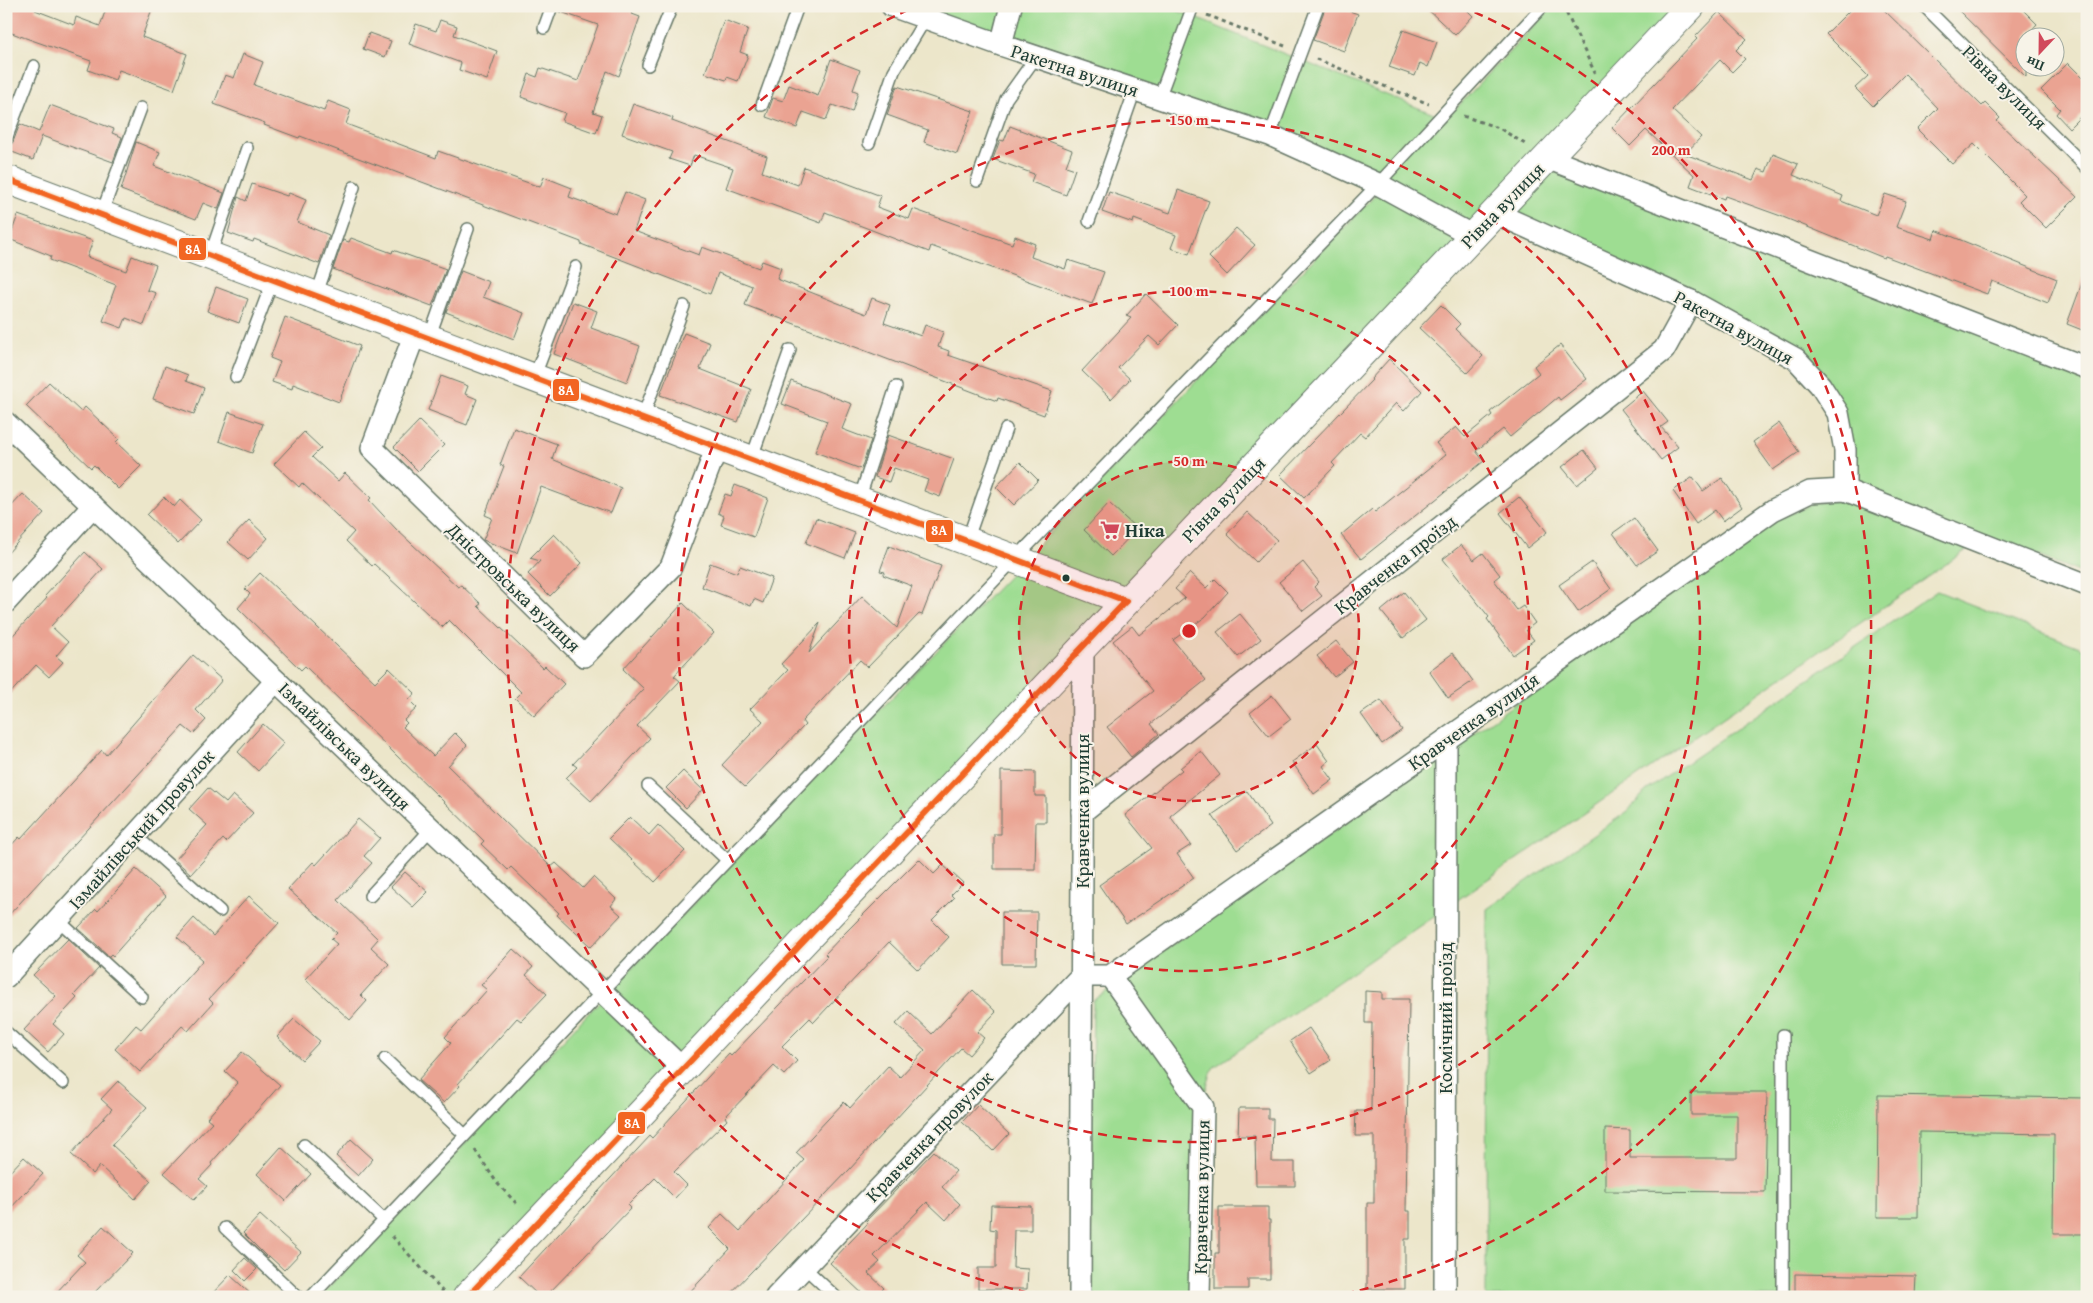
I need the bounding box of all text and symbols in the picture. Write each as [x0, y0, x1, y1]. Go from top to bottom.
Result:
north arrow [2016, 28, 2066, 78]
street label: Ракетна вулиця [1008, 36, 1143, 104]
street label: Рівна вулиця [1956, 38, 2054, 136]
text: Пн [2023, 51, 2047, 77]
text: 150 m [1169, 109, 1209, 130]
text: 200 m [1651, 139, 1691, 160]
street label: Рівна вулиця [1454, 155, 1551, 254]
line badge: 8А [178, 237, 207, 261]
text: 8А [185, 239, 201, 259]
text: 100 m [1169, 280, 1209, 301]
street label: Ракетна вулиця [1669, 283, 1799, 372]
line badge: 8А [552, 378, 580, 402]
text: 8А [558, 380, 574, 400]
street label: Рівна вулиця [1175, 449, 1272, 548]
text: 50 m [1173, 450, 1205, 471]
street label: Кравченка проїзд [1328, 507, 1462, 621]
street label: Дністровська вулиця [440, 515, 588, 659]
place label: Ніка [1125, 516, 1165, 544]
line badge: 8А [925, 519, 954, 543]
supermarket icon: Ніка [1099, 519, 1121, 541]
text: 8А [931, 520, 947, 540]
unlabelled marker [1061, 573, 1071, 583]
centre of rings [1180, 622, 1198, 640]
street label: Кравченка вулиця [1402, 665, 1545, 777]
street label: Ізмайлівська вулиця [272, 675, 418, 817]
street label: Кравченка вулиця [1068, 733, 1096, 888]
street label: Ізмайлівський провулок [61, 743, 221, 915]
street label: Космічний проїзд [1431, 942, 1459, 1094]
street label: Кравченка провулок [859, 1064, 999, 1208]
line badge: 8А [617, 1111, 646, 1135]
text: 8А [624, 1113, 640, 1133]
street label: Кравченка вулиця [1186, 1119, 1216, 1275]

